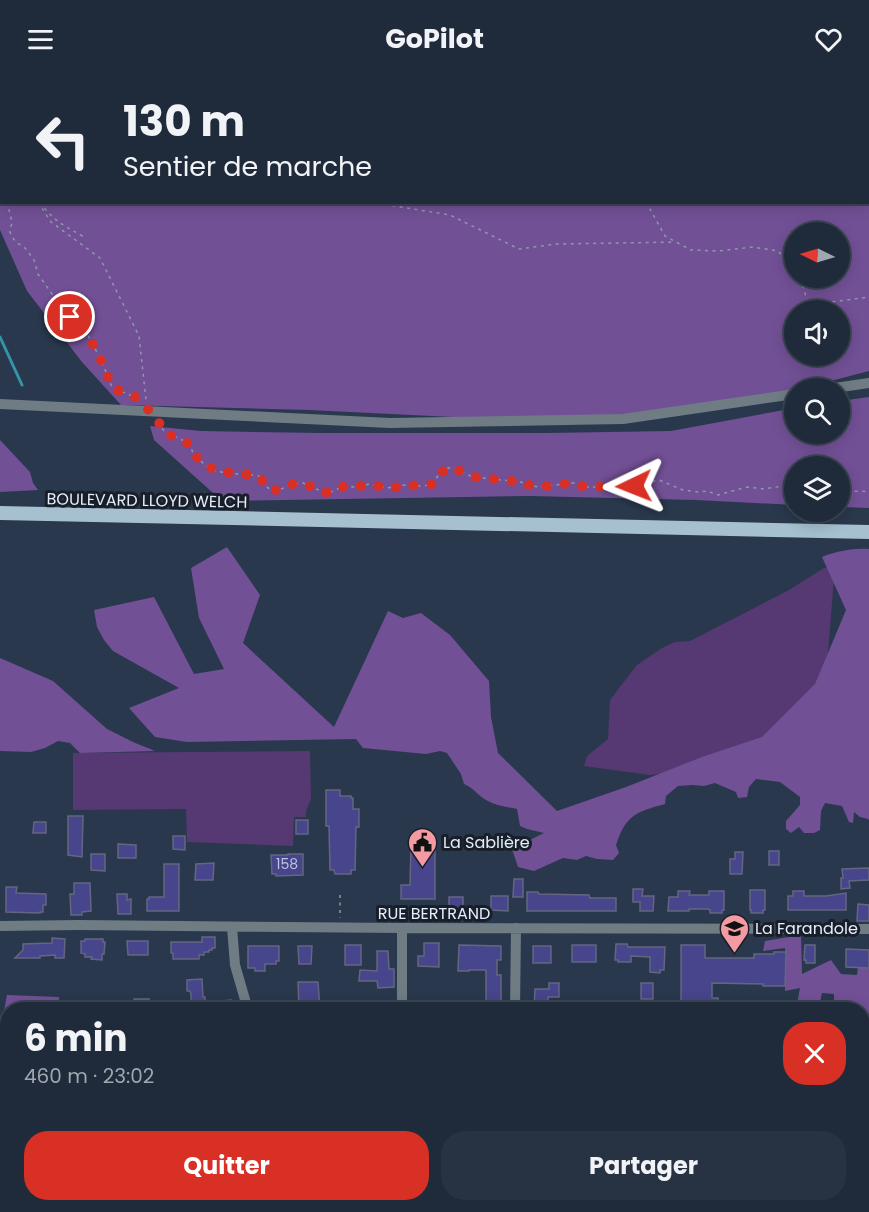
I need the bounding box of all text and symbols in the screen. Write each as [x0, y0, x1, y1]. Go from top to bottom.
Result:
text: GoPilot [385, 20, 484, 57]
icon: menu [24, 23, 57, 56]
icon: heart [812, 23, 845, 56]
text: 130 m [123, 92, 245, 151]
icon: left [24, 102, 102, 180]
text: Sentier de marche [123, 148, 372, 185]
north arrow [784, 222, 850, 288]
map controls [784, 222, 850, 522]
pin [44, 291, 95, 342]
icon: arrive [53, 300, 86, 333]
button: sound [784, 300, 850, 366]
button: search [784, 378, 850, 444]
position arrow [602, 454, 666, 518]
button: layers [784, 456, 850, 522]
street label: BOULEVARD LLOYD WELCH [46, 487, 248, 514]
public building icon: La Sablière [406, 826, 438, 868]
place label: La Sablière [443, 831, 530, 854]
house number: 158 [276, 854, 298, 874]
street label: RUE BERTRAND [378, 902, 490, 925]
school or university icon: La Farandole [718, 912, 750, 954]
place label: La Farandole [755, 917, 858, 940]
text: 6 min [24, 1013, 128, 1064]
button: close [783, 1022, 846, 1085]
text: 460 m · 23:02 [24, 1062, 154, 1090]
button: Quitter [24, 1131, 429, 1200]
button: Partager [441, 1131, 846, 1200]

